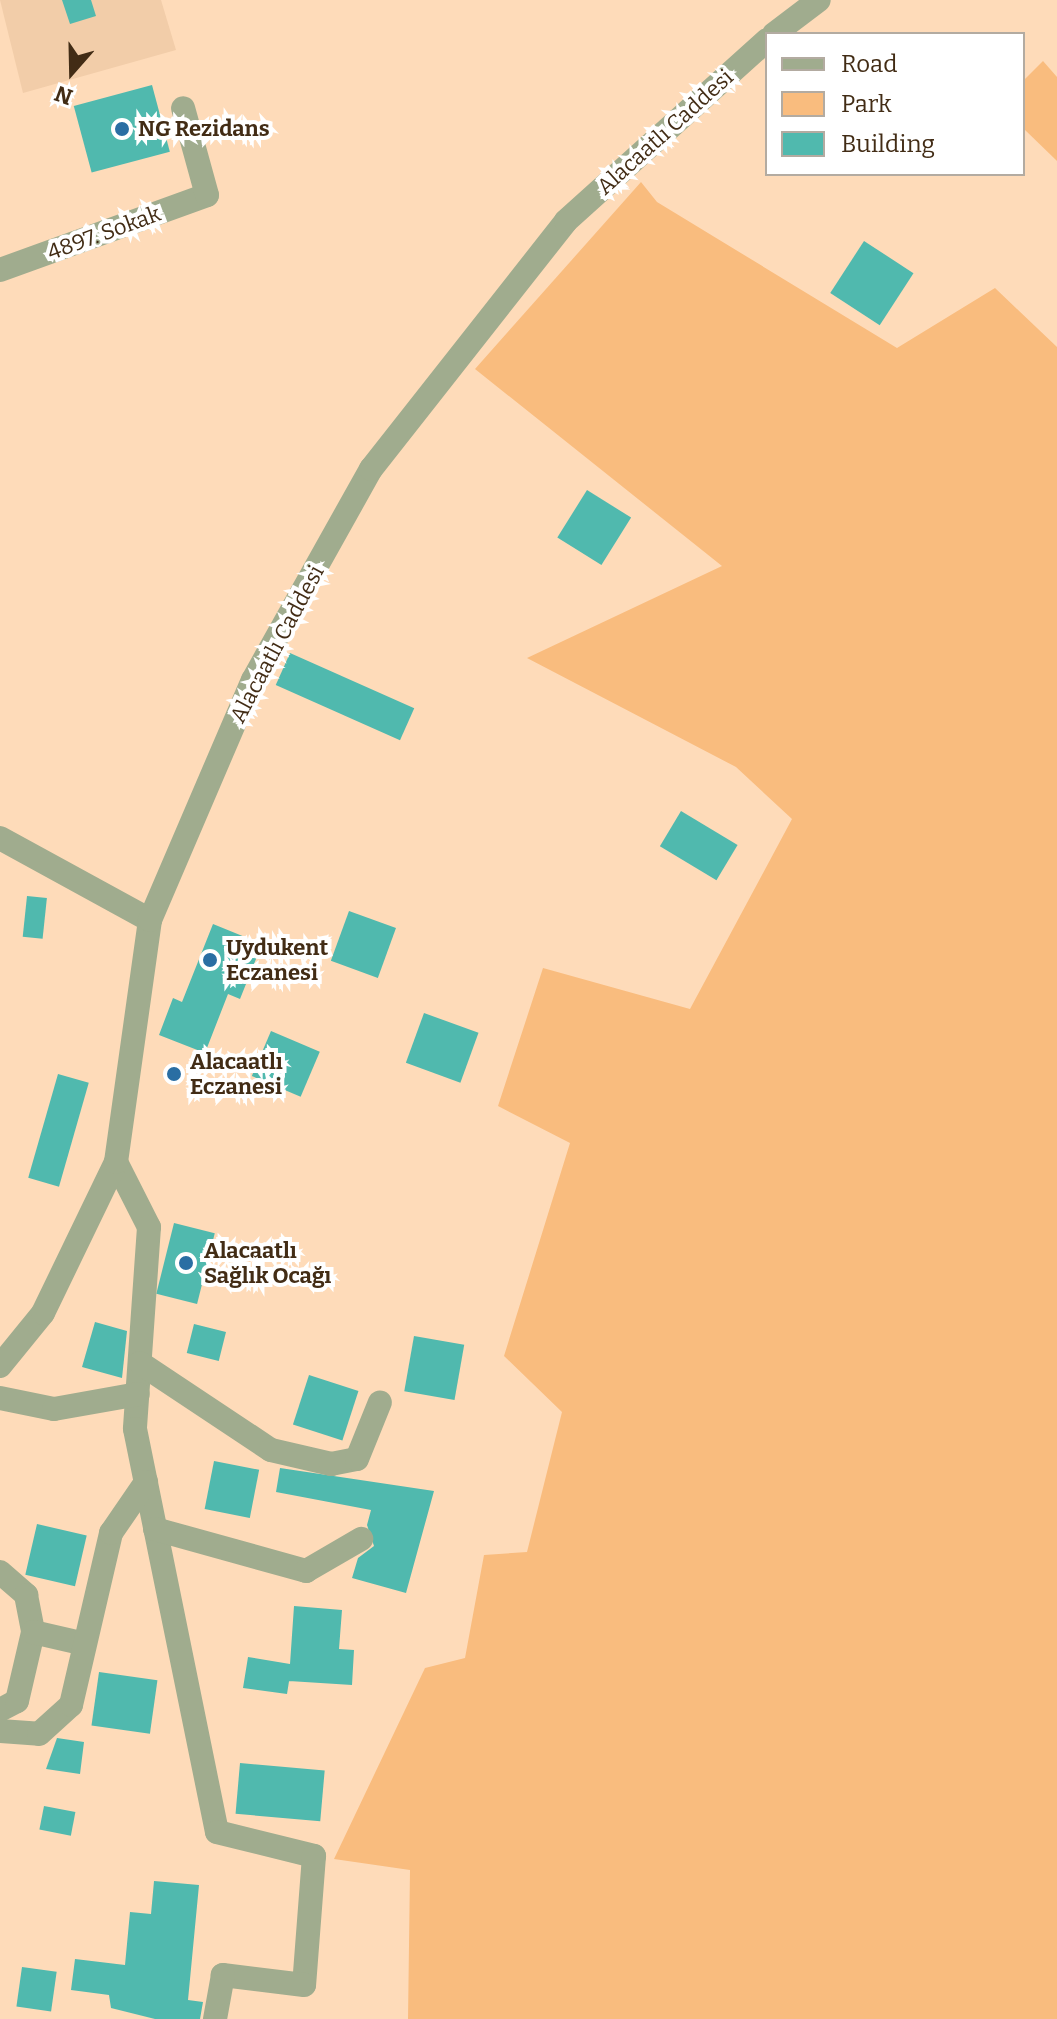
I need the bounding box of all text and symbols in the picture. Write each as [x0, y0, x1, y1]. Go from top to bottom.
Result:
north arrow [32, 32, 112, 112]
legend [765, 32, 1025, 176]
text: Road [841, 50, 897, 78]
street label: Alacaatlı Caddesi [591, 64, 739, 200]
text: N [51, 79, 76, 111]
text: Park [841, 90, 892, 118]
place label: NG Rezidans [138, 116, 270, 142]
marker: NG Rezidans [113, 120, 131, 138]
text: Building [841, 130, 935, 158]
street label: 4897. Sokak [44, 200, 164, 266]
street label: Alacaatlı Caddesi [224, 561, 330, 727]
place label: Uydukent Eczanesi [226, 934, 328, 986]
marker: Uydukent Eczanesi [201, 951, 219, 969]
place label: Alacaatlı Eczanesi [190, 1048, 283, 1100]
marker: Alacaatlı Eczanesi [165, 1065, 183, 1083]
place label: Alacaatlı Sağlık Ocağı [204, 1237, 331, 1288]
marker: Alacaatlı Sağlık Ocağı [175, 1252, 197, 1274]

